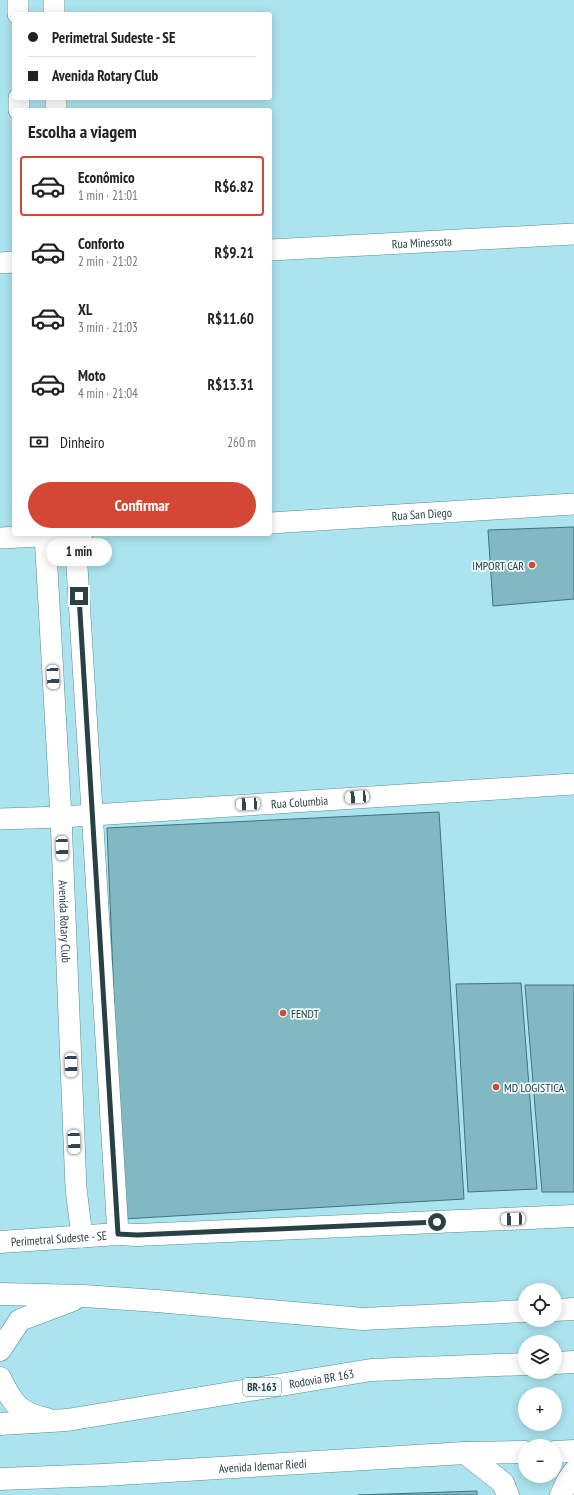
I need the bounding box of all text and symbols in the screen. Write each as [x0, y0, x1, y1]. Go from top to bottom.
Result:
text: Perimetral Sudeste - SE [52, 28, 175, 47]
text: Avenida Rotary Club [52, 66, 158, 85]
text: Escolha a viagem [28, 120, 137, 143]
icon: car [30, 168, 66, 204]
text: Econômico [78, 168, 135, 187]
text: R$6.82 [215, 177, 254, 196]
text: 1 min · 21:01 [78, 187, 138, 204]
street label: Rua Minessota [391, 233, 452, 251]
icon: car [30, 234, 66, 270]
text: Conforto [78, 234, 124, 253]
text: R$9.21 [215, 243, 254, 262]
text: 2 min · 21:02 [78, 253, 138, 270]
icon: car [30, 300, 66, 336]
text: XL [78, 300, 92, 319]
text: R$11.60 [207, 309, 254, 328]
text: 3 min · 21:03 [78, 319, 138, 336]
icon: car [30, 366, 66, 402]
text: Moto [78, 366, 106, 385]
text: R$13.31 [207, 375, 254, 394]
text: 4 min · 21:04 [78, 385, 138, 402]
icon: cash [28, 431, 50, 453]
text: Dinheiro [60, 433, 104, 452]
text: 260 m [227, 434, 256, 451]
button: Confirmar [28, 482, 256, 528]
street label: Rua San Diego [391, 504, 452, 523]
callout: 1 min [46, 538, 112, 566]
text: 1 min [66, 543, 92, 560]
place label: IMPORT CAR [472, 558, 524, 573]
marker: IMPORT CAR [527, 560, 537, 570]
route end [70, 587, 88, 605]
car [46, 665, 60, 689]
car [345, 790, 369, 804]
street label: Rua Columbia [270, 792, 329, 811]
car [236, 797, 260, 811]
car [56, 836, 68, 860]
street label: Avenida Rotary Club [56, 880, 74, 963]
place label: FENDT [291, 1006, 319, 1021]
marker: FENDT [278, 1008, 288, 1018]
car [65, 1053, 77, 1077]
place label: MD LOGISTICA [504, 1080, 565, 1095]
marker: MD LOGISTICA [491, 1082, 501, 1092]
car [68, 1130, 80, 1154]
route start [428, 1213, 446, 1231]
car [501, 1213, 525, 1225]
street label: Perimetral Sudeste - SE [10, 1227, 107, 1249]
map controls [518, 1283, 562, 1483]
button: locate [518, 1283, 562, 1327]
button: layers [518, 1335, 562, 1379]
street label: Rodovia BR 163 [288, 1365, 355, 1391]
road number: BR-163 [243, 1378, 281, 1396]
button: + [518, 1387, 562, 1431]
button: − [518, 1439, 562, 1483]
street label: Avenida Idemar Riedi [218, 1455, 307, 1475]

